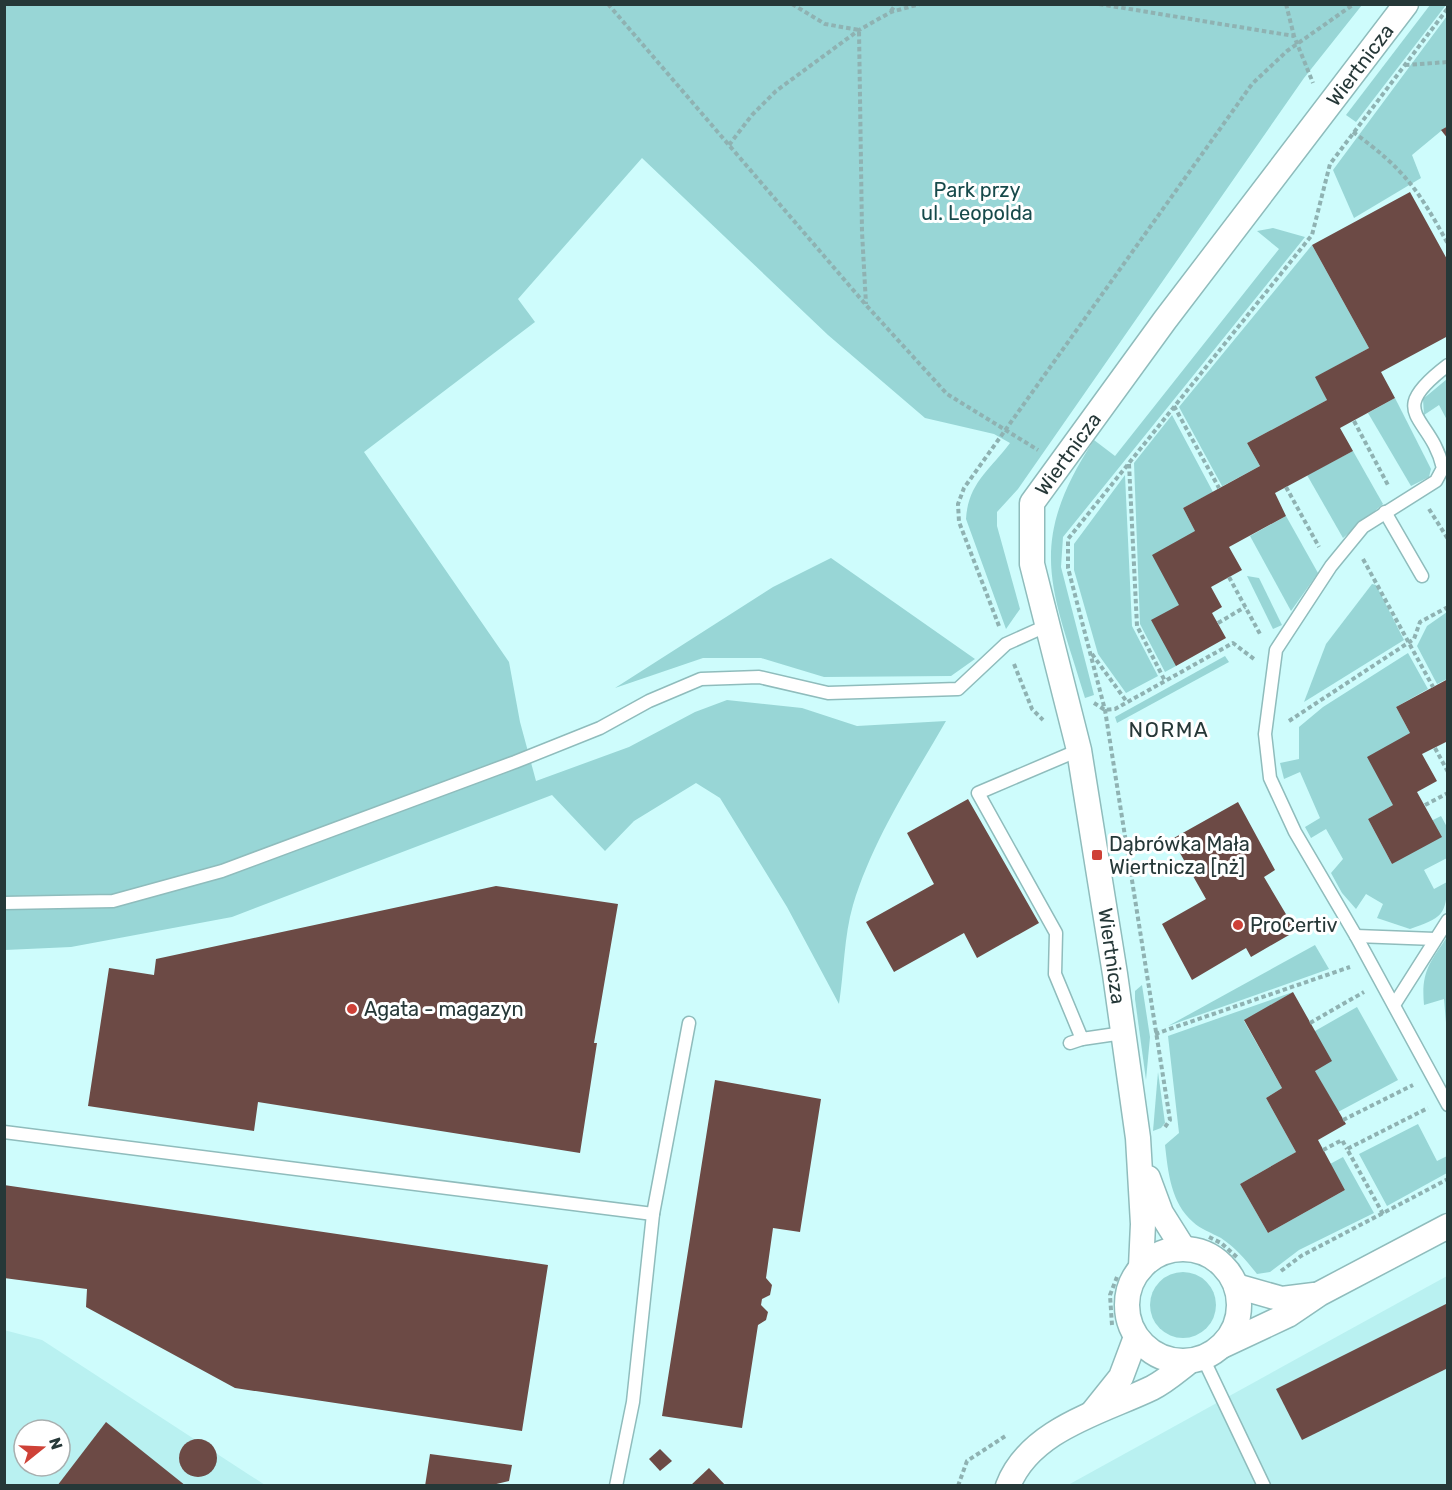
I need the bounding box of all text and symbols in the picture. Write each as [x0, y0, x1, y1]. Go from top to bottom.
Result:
street label: Wiertnicza [1321, 19, 1399, 111]
park label: Park przy ul. Leopolda [921, 178, 1033, 225]
street label: Wiertnicza [1030, 408, 1106, 500]
district label: NORMA [1129, 717, 1209, 742]
place label: Dąbrówka Mała Wiertnicza [nż] [1109, 832, 1250, 879]
marker: Dąbrówka Mała Wiertnicza [nż] [1090, 848, 1104, 862]
street label: Wiertnicza [1093, 906, 1131, 1006]
place label: ProCertiv [1250, 913, 1338, 937]
marker: ProCertiv [1231, 918, 1245, 932]
place label: Agata - magazyn [364, 997, 524, 1021]
marker: Agata - magazyn [345, 1002, 359, 1016]
north arrow [12, 1418, 72, 1478]
text: N [45, 1435, 67, 1452]

